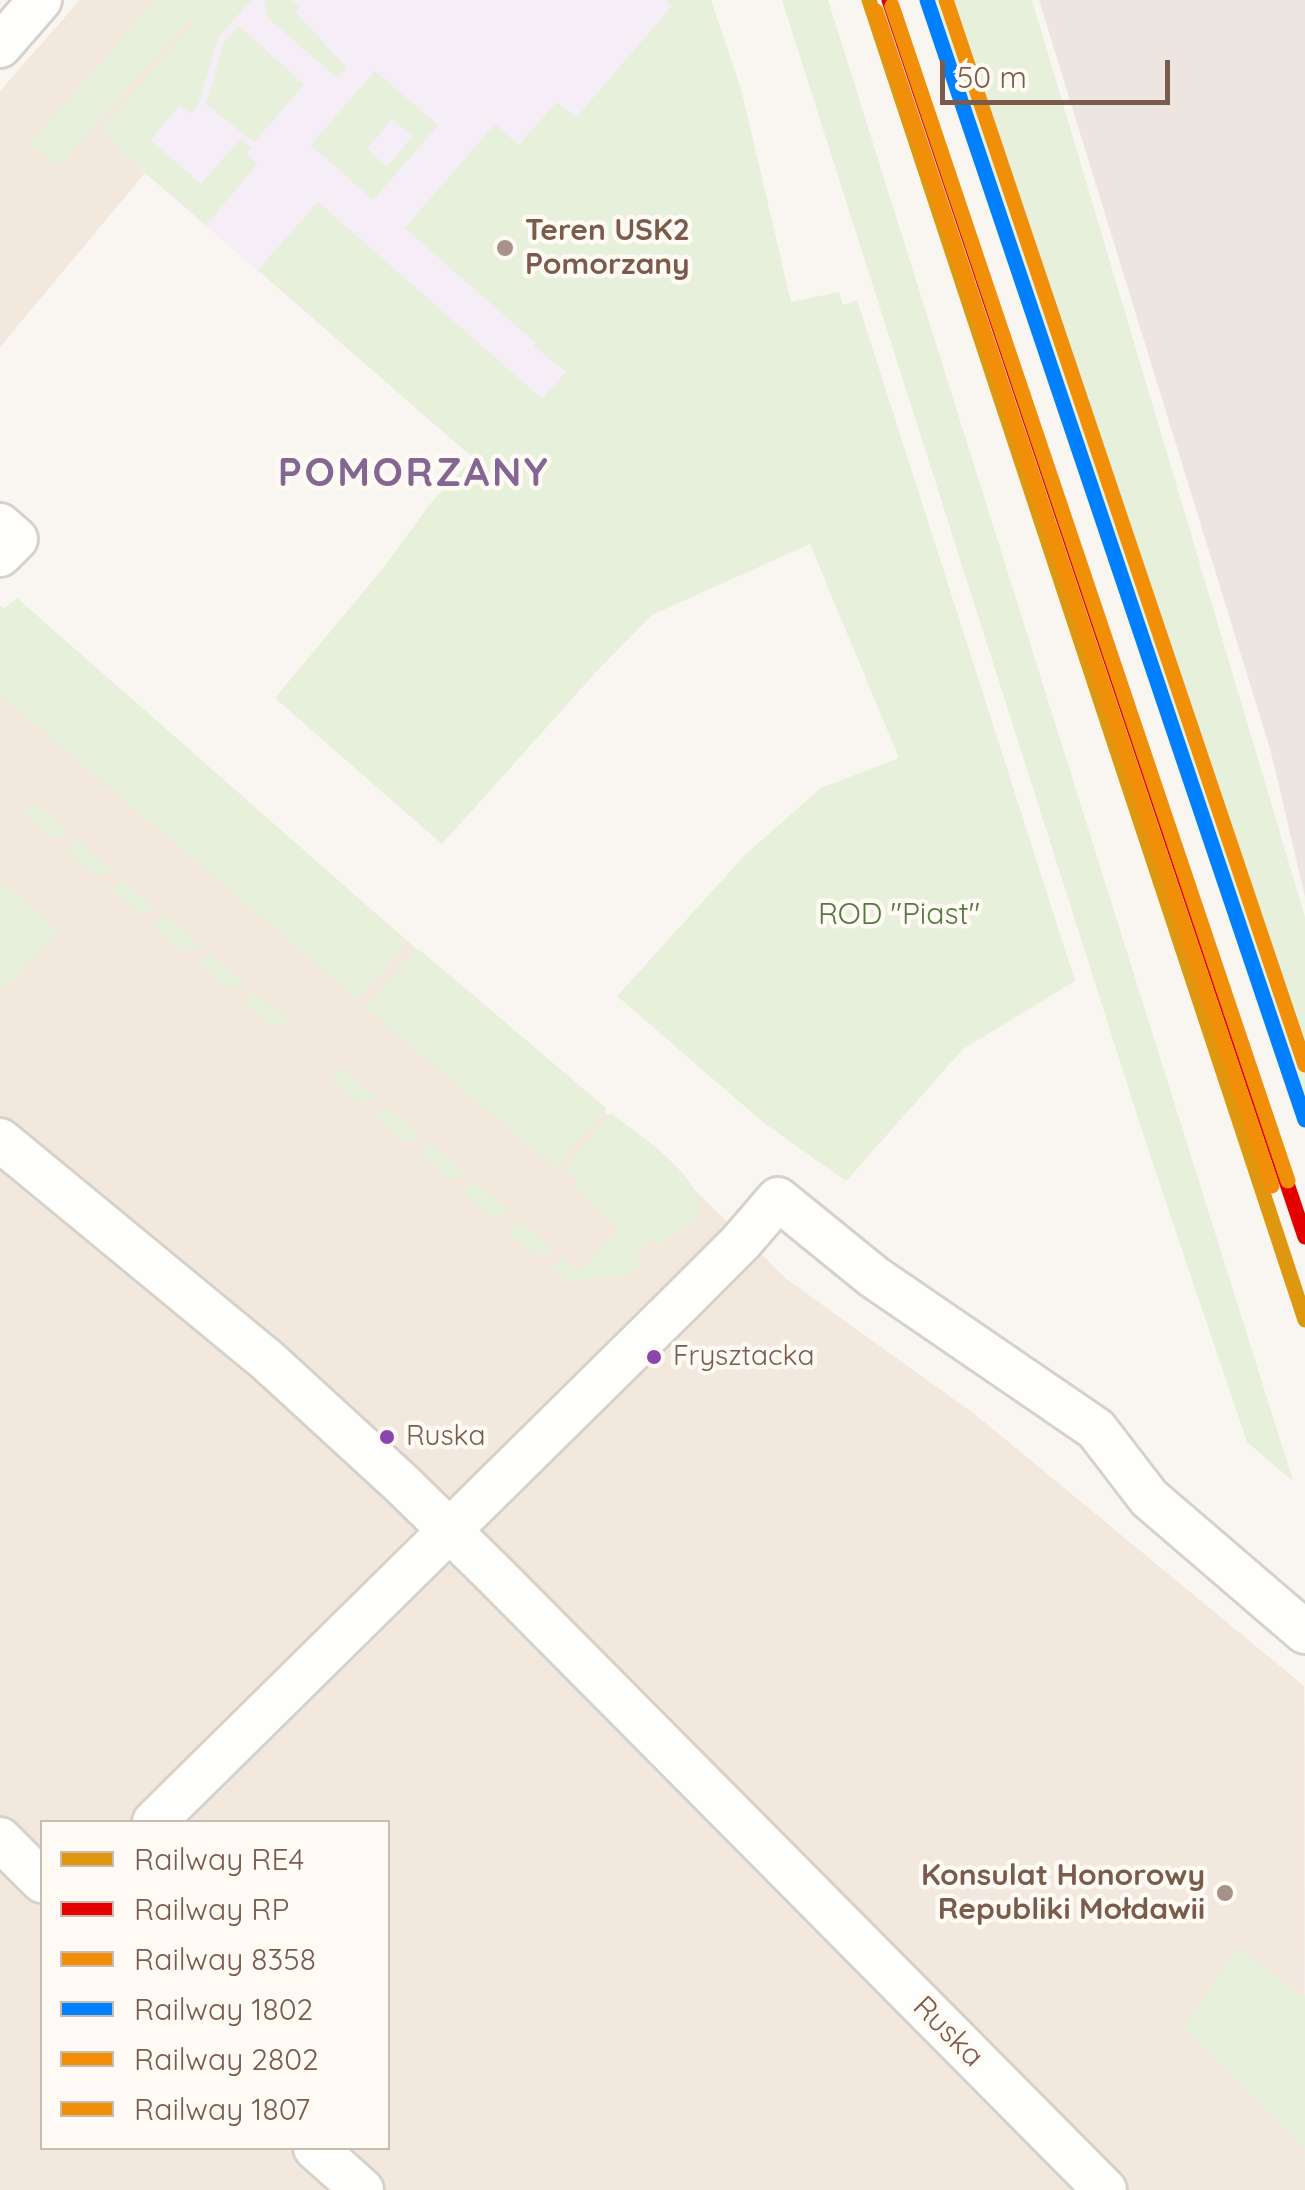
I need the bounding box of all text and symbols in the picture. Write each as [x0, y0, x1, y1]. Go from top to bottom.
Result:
scale bar [945, 40, 1175, 102]
text: 50 m [957, 58, 1027, 96]
place label: Teren USK2 Pomorzany [525, 213, 690, 284]
marker: Teren USK2 Pomorzany [494, 237, 516, 259]
district label: POMORZANY [278, 450, 550, 498]
park label: ROD "Piast" [818, 897, 980, 933]
place label: Frysztacka [673, 1340, 814, 1374]
marker: Frysztacka [644, 1347, 664, 1367]
place label: Ruska [406, 1420, 485, 1454]
marker: Ruska [377, 1427, 397, 1447]
legend [40, 1820, 390, 2150]
text: Railway RE4 [134, 1840, 304, 1878]
place label: Konsulat Honorowy Republiki Mołdawii [921, 1858, 1205, 1928]
marker: Konsulat Honorowy Republiki Mołdawii [1214, 1882, 1236, 1904]
text: Railway RP [134, 1890, 289, 1928]
text: Railway 8358 [134, 1940, 316, 1978]
street label: Ruska [905, 1989, 991, 2075]
text: Railway 1802 [134, 1990, 313, 2028]
text: Railway 2802 [134, 2040, 319, 2078]
text: Railway 1807 [134, 2090, 310, 2128]

